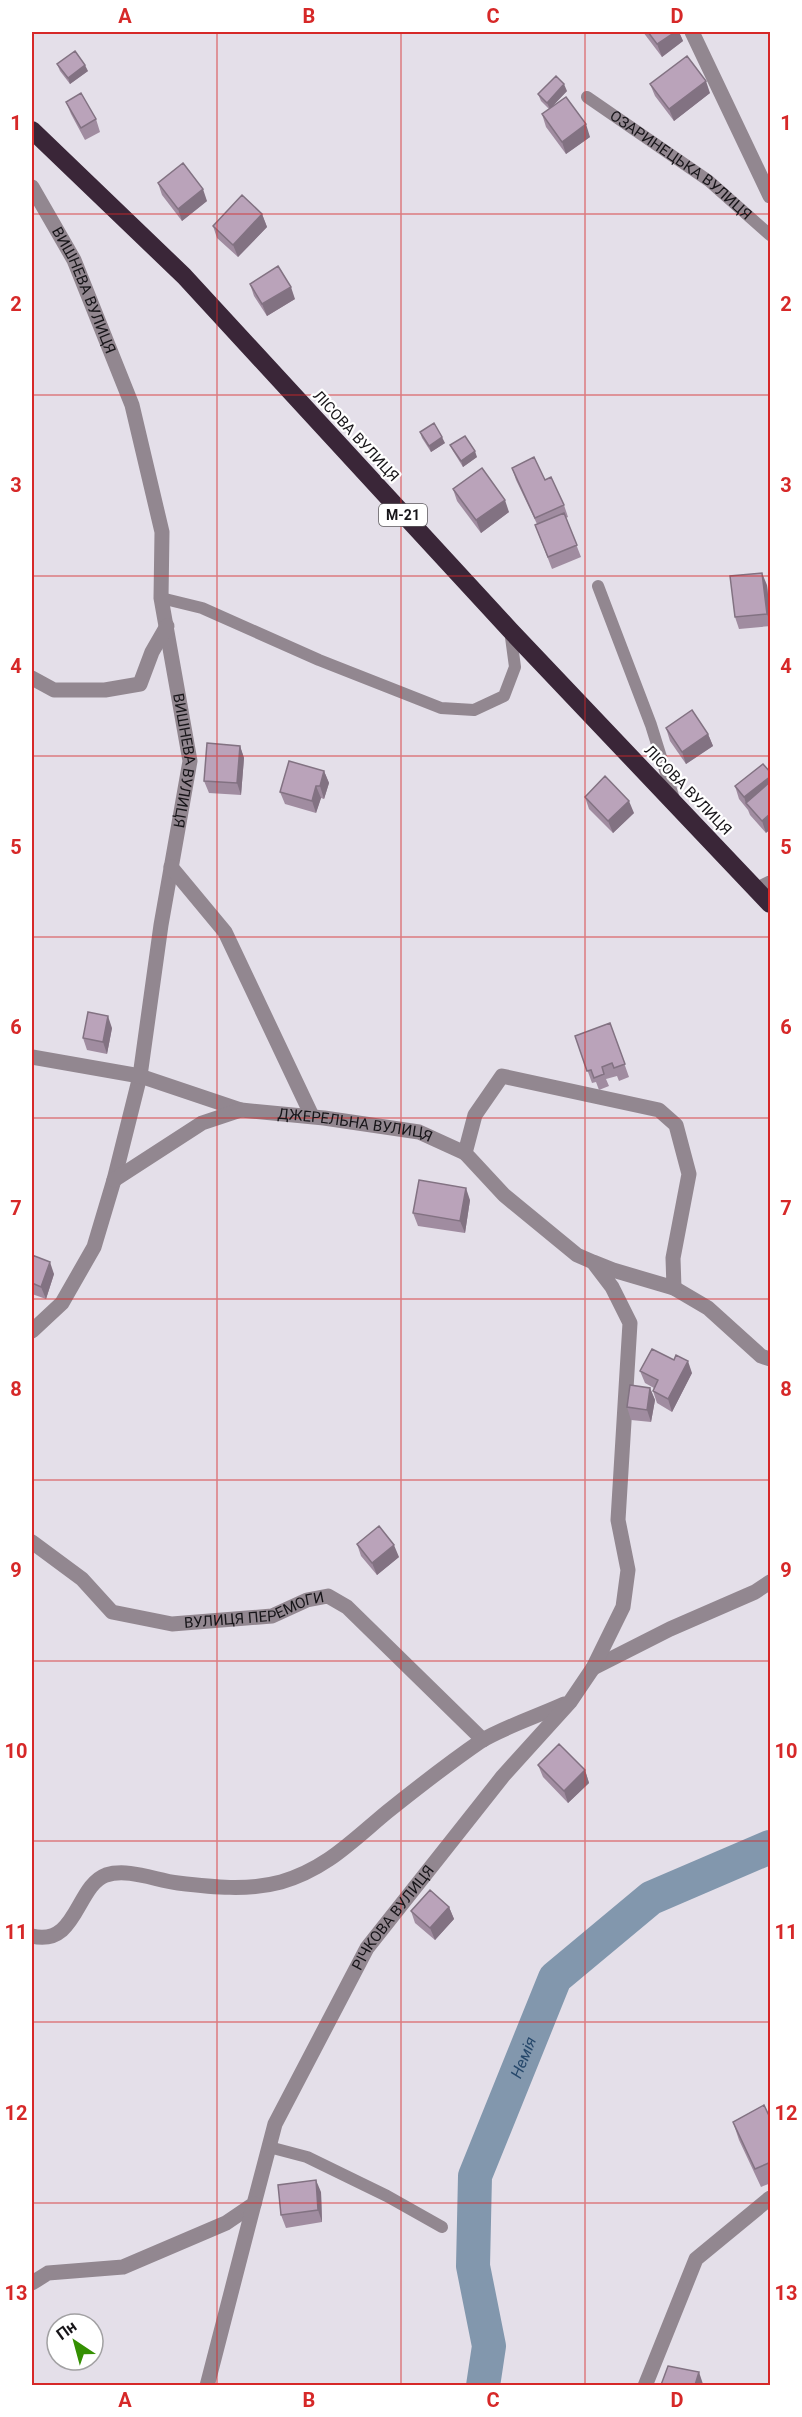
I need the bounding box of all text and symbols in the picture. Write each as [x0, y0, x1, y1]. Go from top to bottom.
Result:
text: A [118, 4, 132, 28]
text: B [303, 4, 315, 28]
text: C [486, 4, 500, 28]
text: D [671, 4, 684, 28]
street label: ОЗАРИНЕЦЬКА ВУЛИЦЯ [607, 107, 755, 224]
text: 1 [10, 111, 22, 135]
text: 1 [780, 111, 792, 135]
street label: ВИШНЕВА ВУЛИЦЯ [48, 224, 120, 356]
text: 2 [10, 292, 22, 316]
text: 2 [780, 292, 792, 316]
street label: ЛІСОВА ВУЛИЦЯ [309, 387, 403, 485]
text: 3 [10, 473, 22, 497]
text: 3 [780, 473, 792, 497]
road number: М-21 [379, 504, 427, 526]
text: 4 [10, 654, 22, 678]
text: 4 [780, 654, 792, 678]
street label: ВИШНЕВА ВУЛИЦЯ [169, 692, 200, 829]
street label: ЛІСОВА ВУЛИЦЯ [641, 741, 735, 839]
text: 5 [10, 835, 22, 859]
text: 5 [780, 835, 792, 859]
text: 6 [10, 1015, 22, 1039]
text: 6 [780, 1015, 792, 1039]
street label: ДЖЕРЕЛЬНА ВУЛИЦЯ [277, 1105, 435, 1146]
text: 7 [10, 1196, 22, 1220]
text: 7 [780, 1196, 792, 1220]
text: 8 [10, 1377, 22, 1401]
text: 8 [780, 1377, 792, 1401]
text: 9 [10, 1558, 22, 1582]
text: 9 [780, 1558, 792, 1582]
street label: ВУЛИЦЯ ПЕРЕМОГИ [183, 1588, 325, 1632]
text: 10 [5, 1739, 27, 1763]
text: 10 [775, 1739, 797, 1763]
street label: РІЧКОВА ВУЛИЦЯ [348, 1862, 438, 1973]
text: 11 [5, 1920, 27, 1944]
text: 11 [775, 1920, 797, 1944]
water label: Немія [507, 2034, 540, 2081]
text: 12 [5, 2101, 27, 2125]
text: 12 [775, 2101, 797, 2125]
text: 13 [5, 2281, 27, 2305]
text: 13 [775, 2281, 797, 2305]
north arrow [45, 2312, 105, 2372]
text: Пн [53, 2317, 80, 2344]
text: A [118, 2388, 132, 2412]
text: B [303, 2388, 315, 2412]
text: C [486, 2388, 500, 2412]
text: D [671, 2388, 684, 2412]

